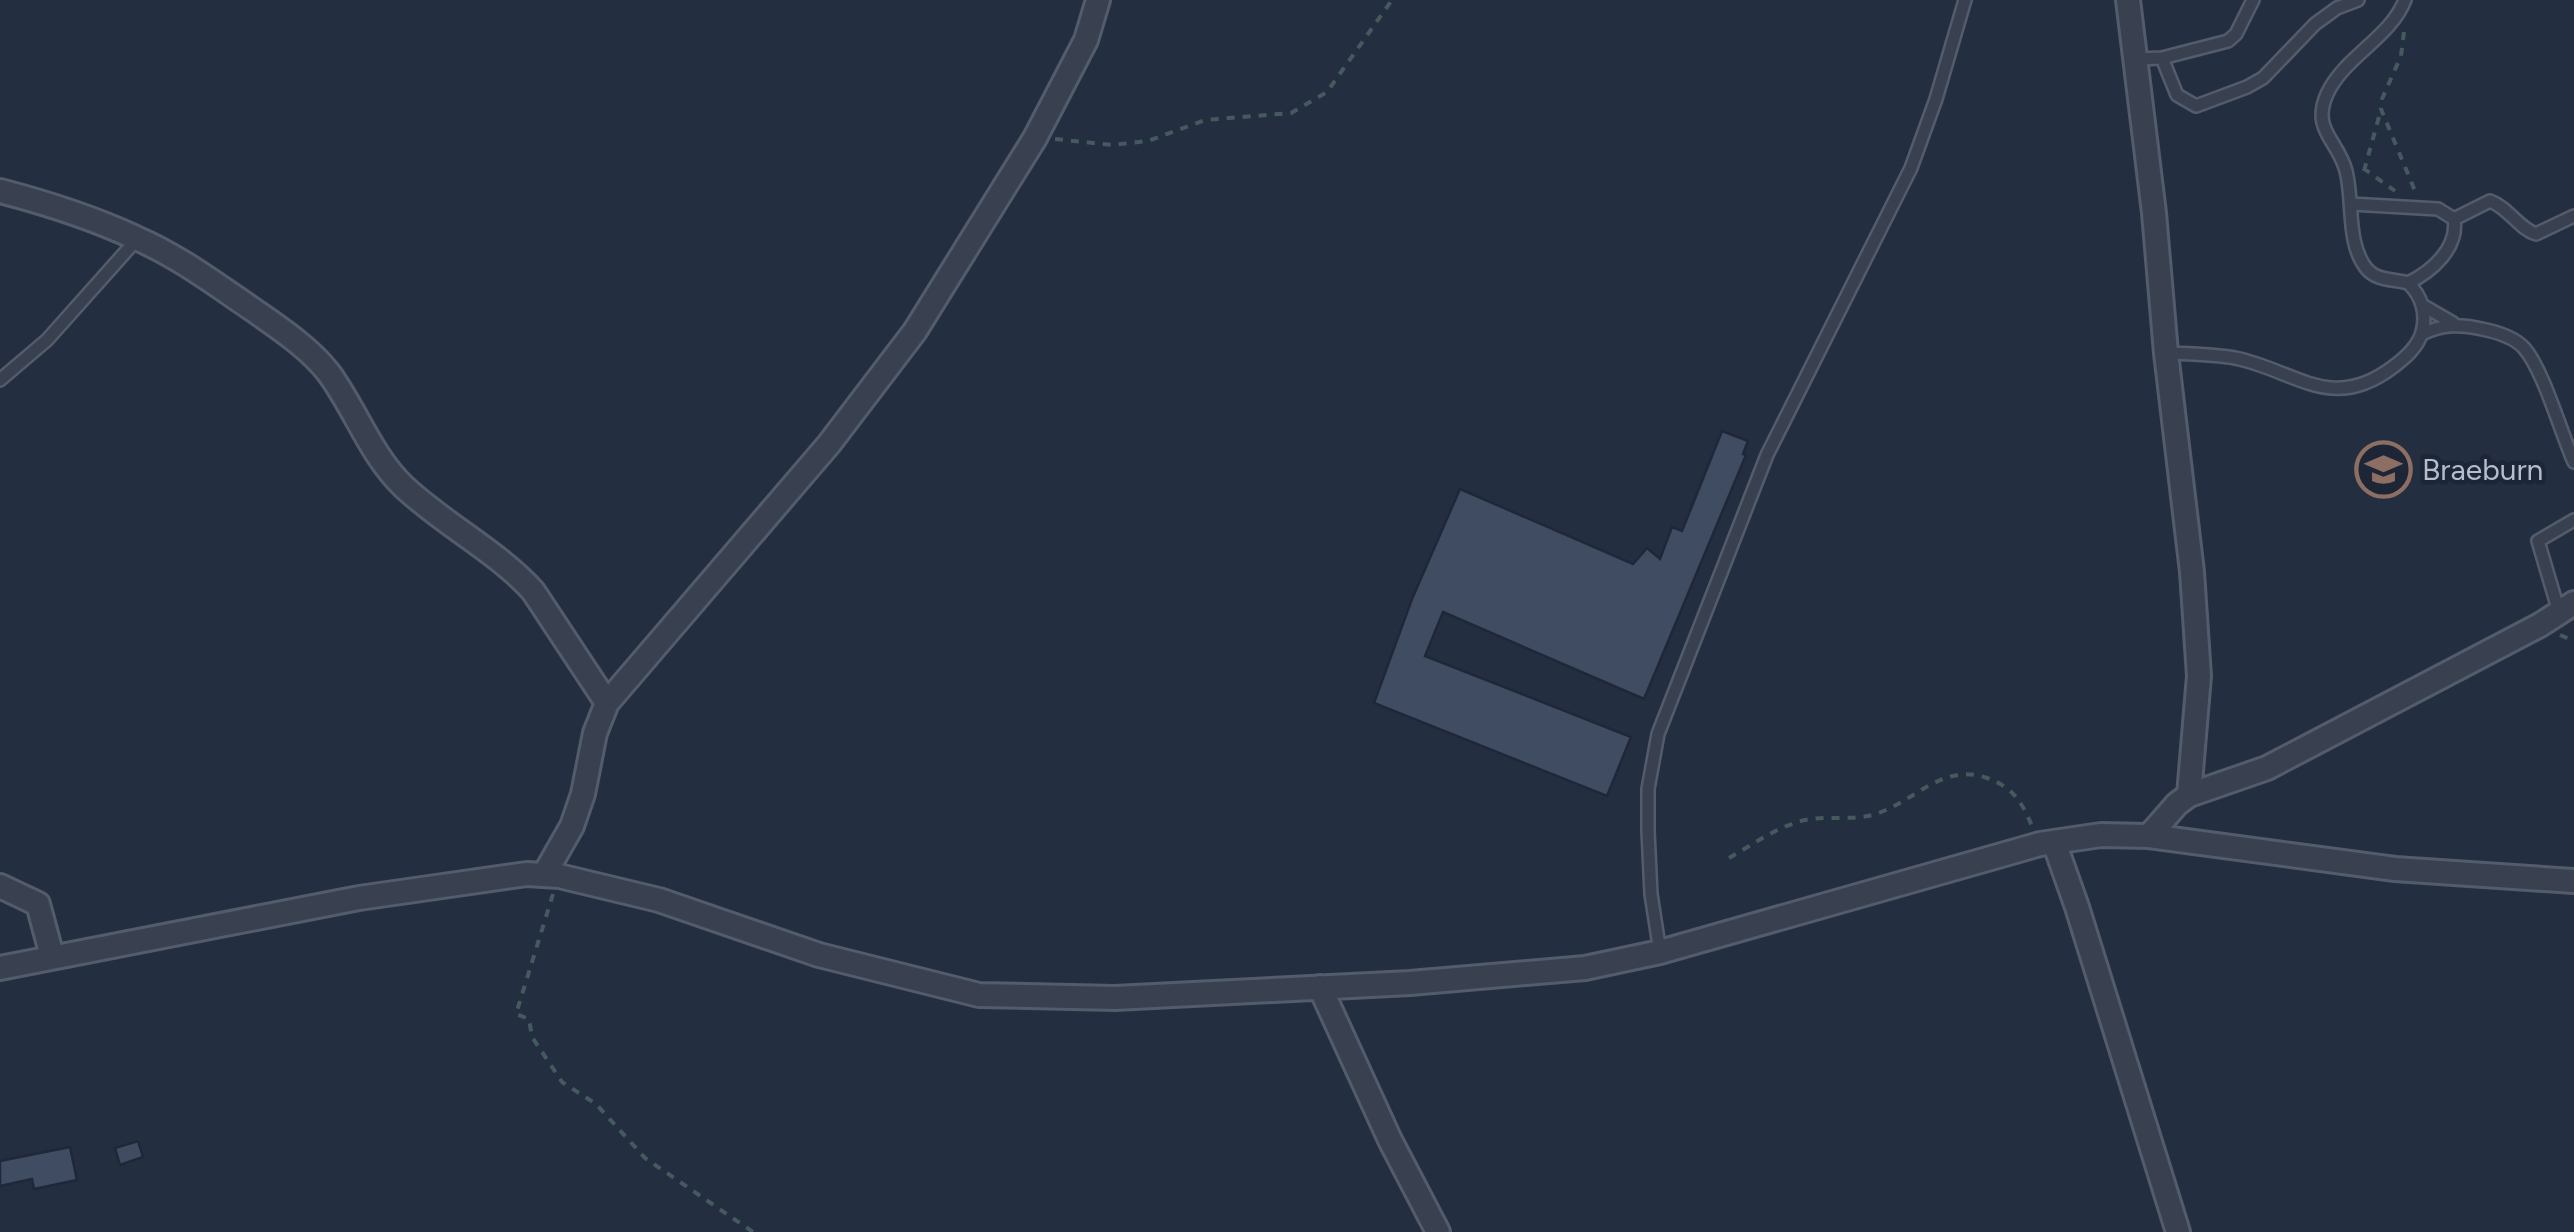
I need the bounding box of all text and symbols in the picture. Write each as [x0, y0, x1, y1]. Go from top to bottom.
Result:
school or university icon: Braeburn [2353, 439, 2413, 499]
place label: Braeburn [2422, 451, 2543, 488]

